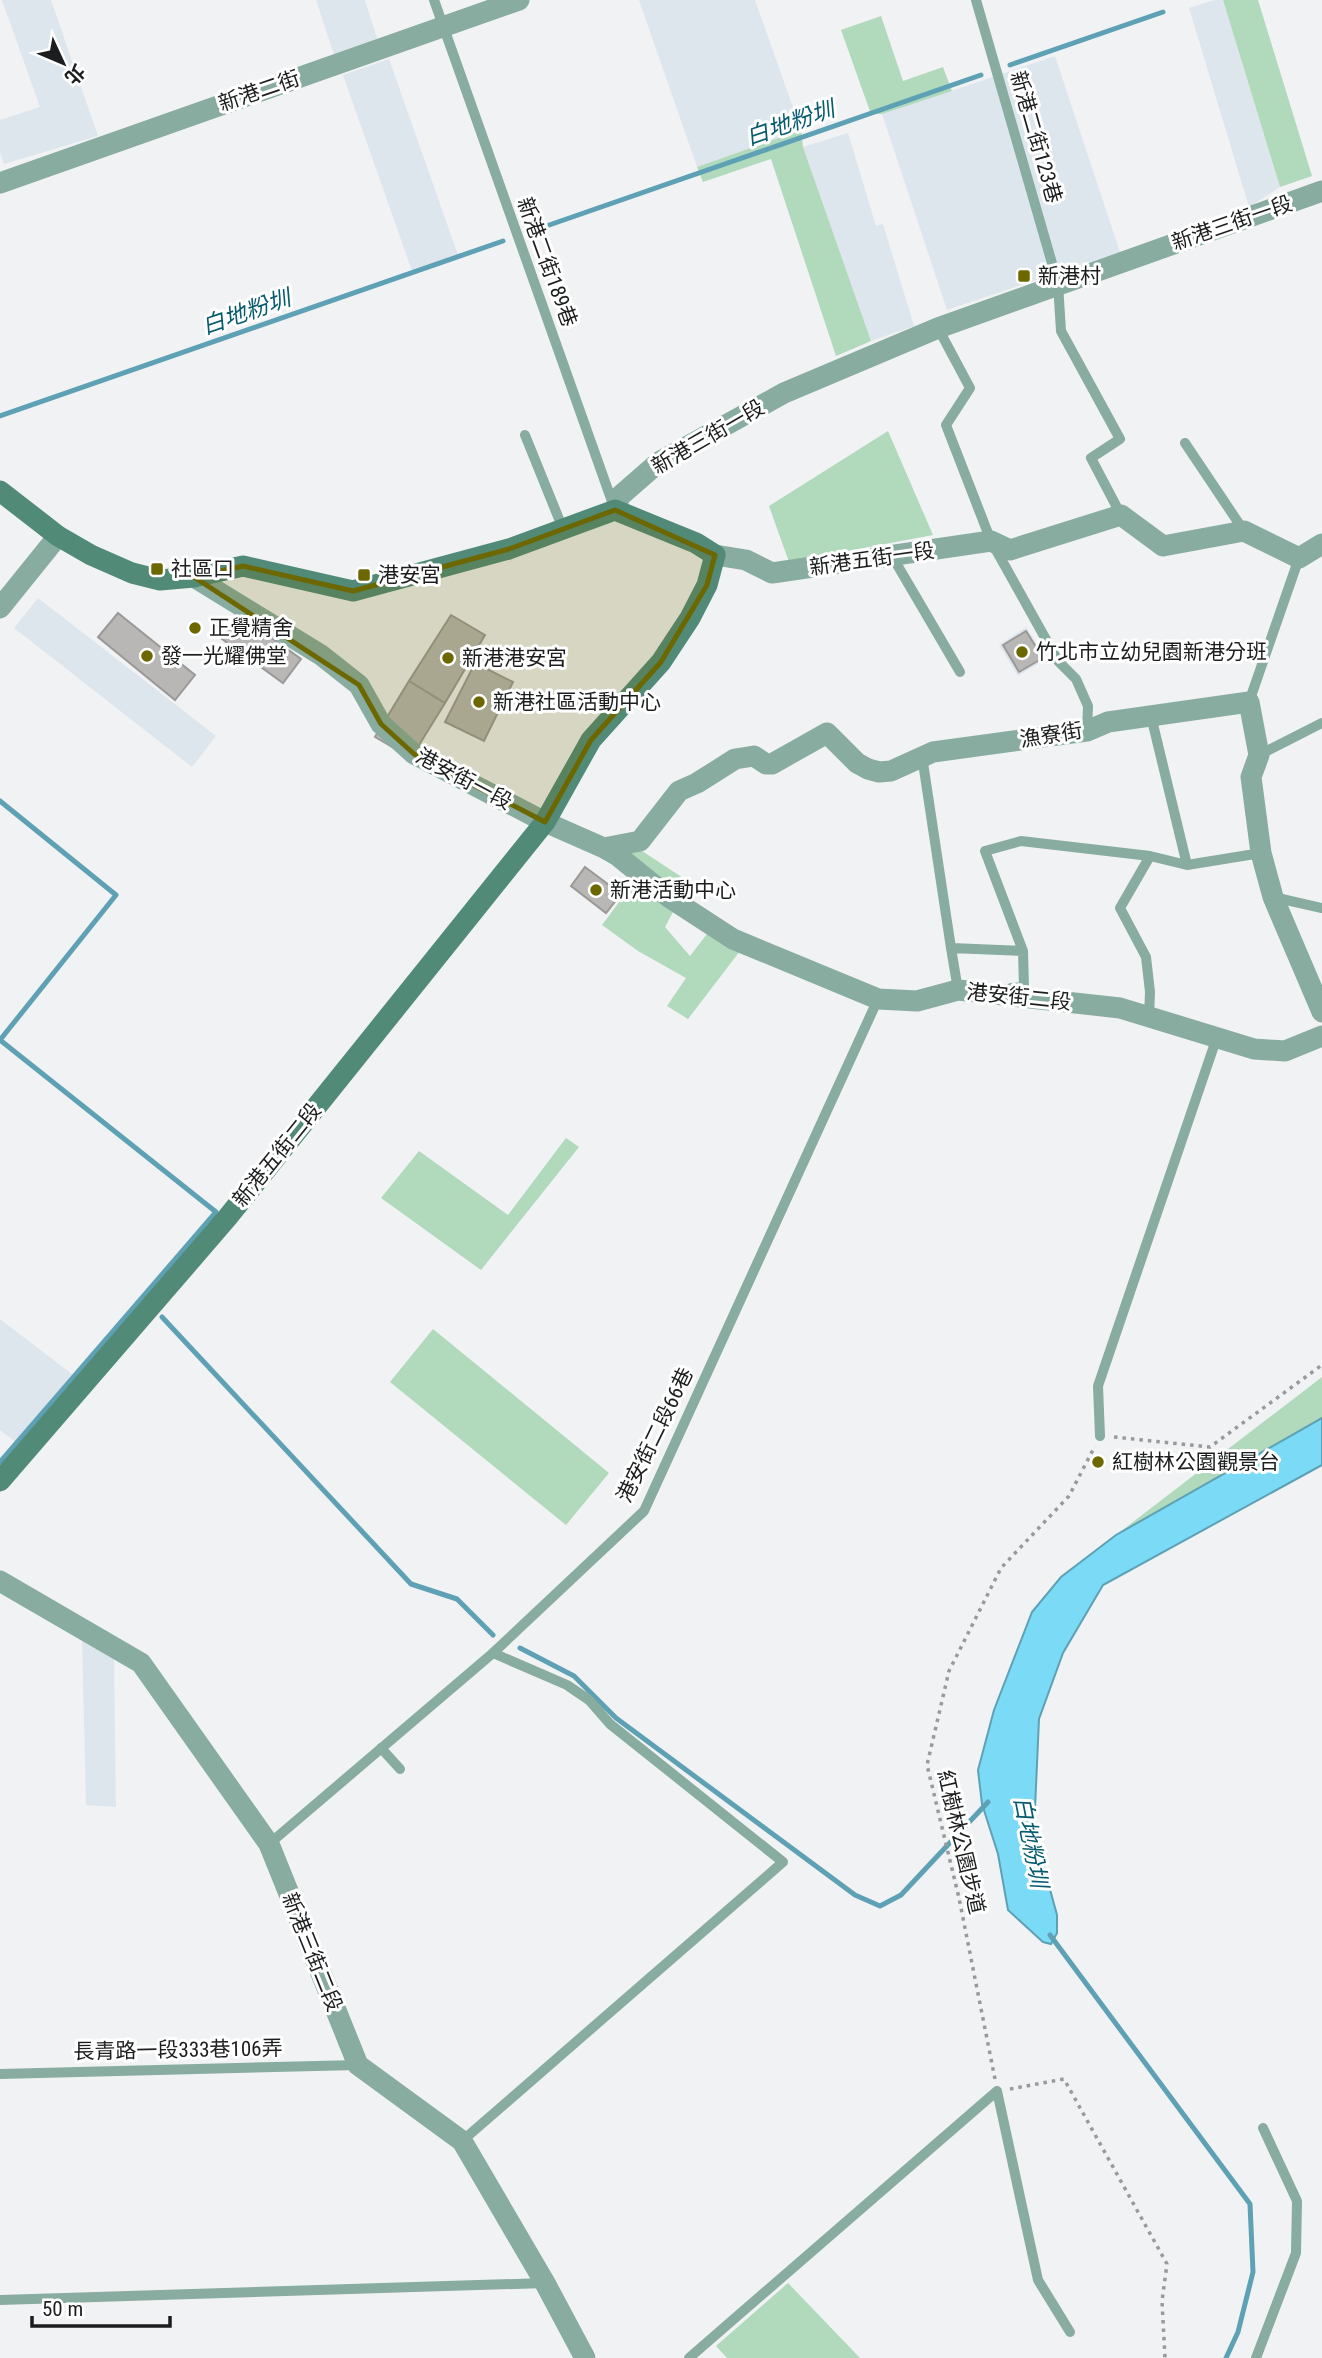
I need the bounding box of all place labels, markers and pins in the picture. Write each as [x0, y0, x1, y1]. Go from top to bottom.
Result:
place label: 新港村 [1038, 264, 1101, 288]
marker: 新港村 [1016, 268, 1032, 284]
place label: 社區口 [171, 557, 234, 581]
marker: 社區口 [149, 561, 165, 577]
place label: 港安宮 [378, 563, 441, 587]
marker: 港安宮 [356, 567, 372, 583]
place label: 正覺精舍 [209, 616, 293, 640]
marker: 正覺精舍 [187, 620, 203, 636]
place label: 竹北市立幼兒園新港分班 [1036, 640, 1267, 664]
place label: 發一光耀佛堂 [161, 644, 287, 668]
marker: 竹北市立幼兒園新港分班 [1014, 644, 1030, 660]
place label: 新港港安宮 [462, 646, 567, 670]
marker: 發一光耀佛堂 [139, 648, 155, 664]
marker: 新港港安宮 [440, 650, 456, 666]
place label: 新港社區活動中心 [493, 690, 661, 714]
marker: 新港社區活動中心 [471, 694, 487, 710]
place label: 新港活動中心 [610, 878, 736, 902]
marker: 新港活動中心 [588, 882, 604, 898]
place label: 紅樹林公園觀景台 [1112, 1450, 1280, 1474]
marker: 紅樹林公園觀景台 [1090, 1454, 1106, 1470]

